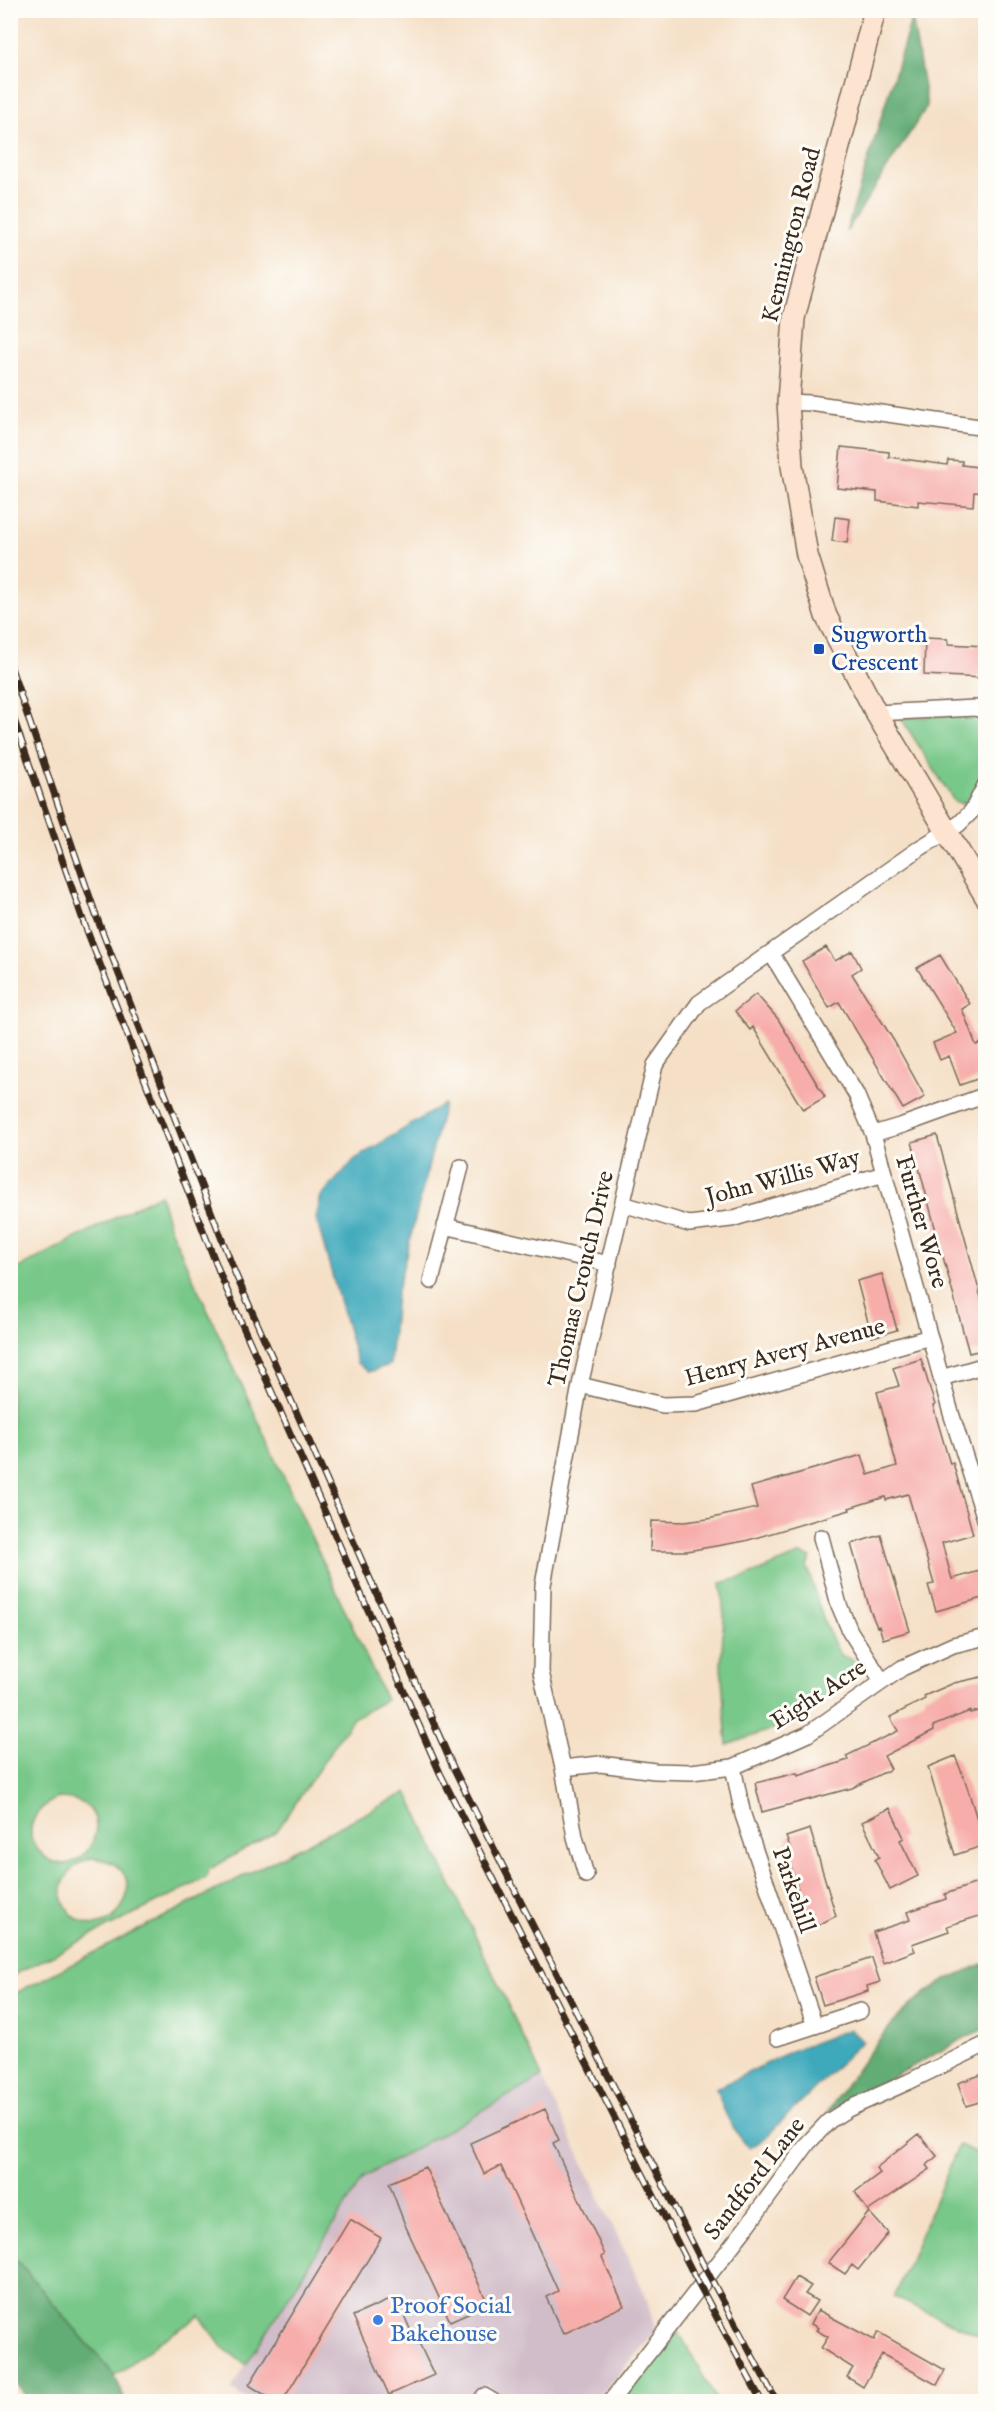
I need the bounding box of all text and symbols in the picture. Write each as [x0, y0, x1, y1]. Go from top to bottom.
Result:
street label: Kennington Road [755, 144, 829, 326]
place label: Sugworth Crescent [831, 620, 928, 679]
marker: Sugworth Crescent [812, 642, 826, 656]
street label: John Willis Way [699, 1142, 864, 1214]
street label: Further Wore [887, 1152, 955, 1292]
street label: Thomas Crouch Drive [542, 1168, 622, 1390]
street label: Henry Avery Avenue [681, 1311, 889, 1395]
street label: Eight Acre [765, 1652, 873, 1738]
street label: Parkehill [764, 1843, 822, 1937]
street label: Sandford Lane [697, 2111, 813, 2247]
place label: Proof Social Bakehouse [390, 2291, 512, 2350]
marker: Proof Social Bakehouse [371, 2313, 385, 2327]

